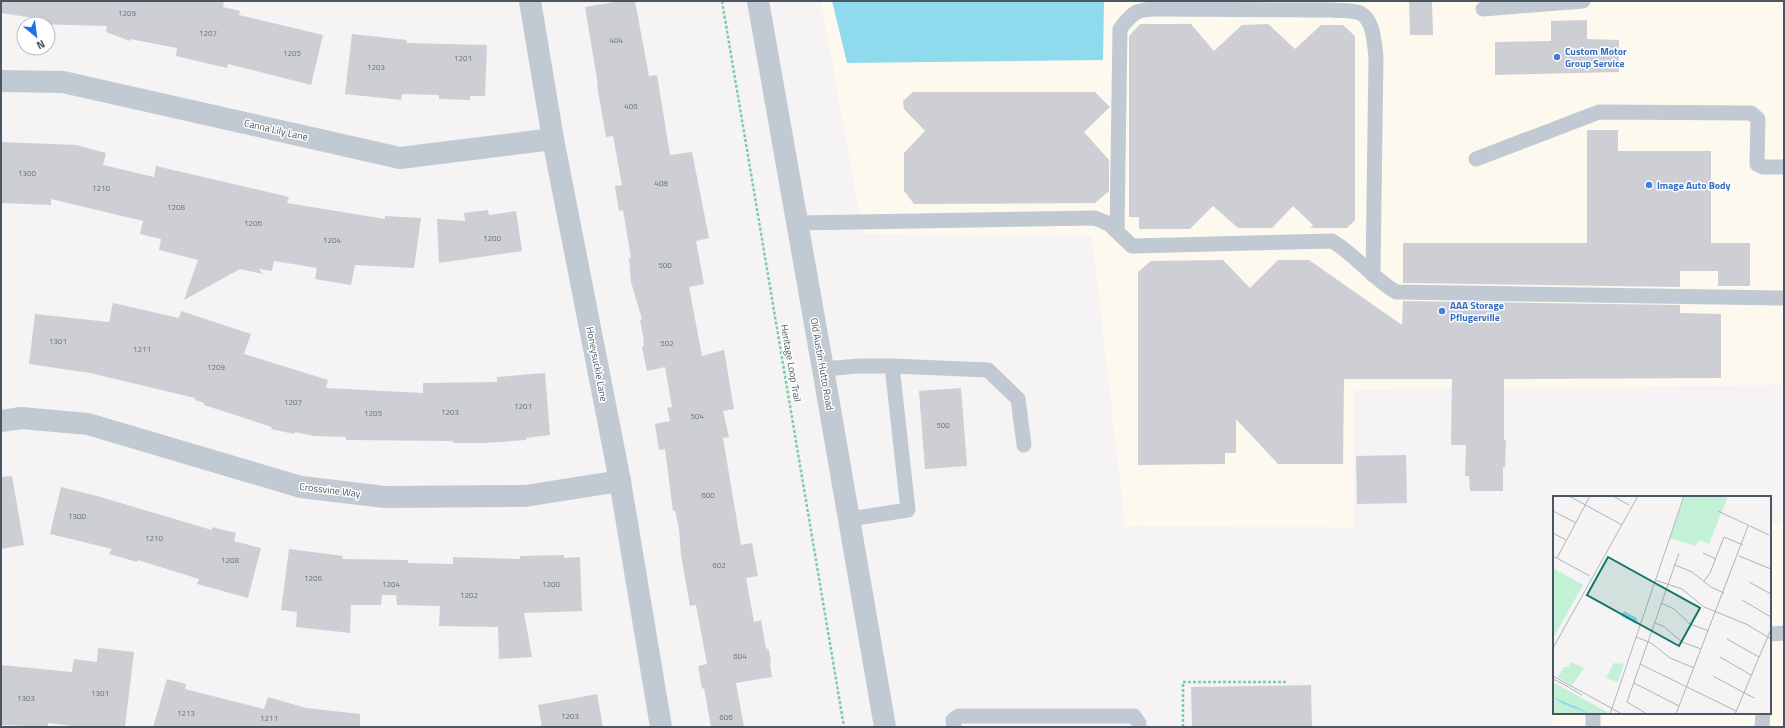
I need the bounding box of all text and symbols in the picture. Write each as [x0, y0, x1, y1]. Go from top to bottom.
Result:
house number: 1209 [118, 7, 136, 19]
north arrow [16, 16, 56, 56]
house number: 1207 [199, 27, 217, 39]
house number: 404 [609, 34, 623, 46]
text: N [34, 36, 48, 54]
place label: Custom Motor Group Service [1565, 44, 1627, 71]
house number: 1205 [283, 47, 301, 59]
house number: 1201 [454, 52, 472, 64]
marker: Custom Motor Group Service [1552, 52, 1562, 62]
house number: 1203 [367, 61, 385, 73]
house number: 406 [624, 100, 638, 112]
street label: Canna Lily Lane [243, 115, 309, 145]
house number: 1300 [18, 167, 36, 179]
house number: 408 [654, 177, 668, 189]
place label: Image Auto Body [1657, 178, 1731, 193]
marker: Image Auto Body [1644, 180, 1654, 190]
house number: 1210 [92, 182, 110, 194]
house number: 1208 [167, 201, 185, 213]
house number: 1206 [244, 217, 262, 229]
house number: 1200 [483, 232, 501, 244]
house number: 1204 [323, 234, 341, 246]
house number: 500 [658, 259, 672, 271]
place label: AAA Storage Pflugerville [1450, 298, 1504, 325]
marker: AAA Storage Pflugerville [1437, 306, 1447, 316]
street label: Old Austin Hutto Road [806, 317, 838, 411]
street label: Heritage Loop Trail [777, 323, 805, 403]
street label: Honeysuckle Lane [582, 325, 612, 403]
house number: 1301 [49, 335, 67, 347]
house number: 502 [660, 337, 674, 349]
house number: 1211 [133, 343, 151, 355]
house number: 1209 [207, 361, 225, 373]
house number: 1207 [284, 396, 302, 408]
house number: 1201 [514, 400, 532, 412]
house number: 1203 [441, 406, 459, 418]
house number: 1205 [364, 407, 382, 419]
house number: 504 [690, 410, 704, 422]
house number: 500 [936, 419, 950, 431]
street label: Crossvine Way [299, 479, 362, 501]
house number: 600 [701, 489, 715, 501]
inset map [1553, 496, 1771, 714]
house number: 1300 [68, 510, 86, 522]
house number: 1210 [145, 532, 163, 544]
house number: 1208 [221, 554, 239, 566]
house number: 602 [712, 559, 726, 571]
house number: 1206 [304, 572, 322, 584]
house number: 1204 [382, 578, 400, 590]
house number: 1200 [542, 578, 560, 590]
house number: 1202 [460, 589, 478, 601]
house number: 604 [733, 650, 747, 662]
house number: 1301 [91, 687, 109, 699]
house number: 1303 [17, 692, 35, 704]
house number: 1213 [177, 707, 195, 719]
house number: 1203 [561, 710, 579, 722]
house number: 606 [719, 711, 733, 723]
house number: 1211 [260, 712, 278, 724]

